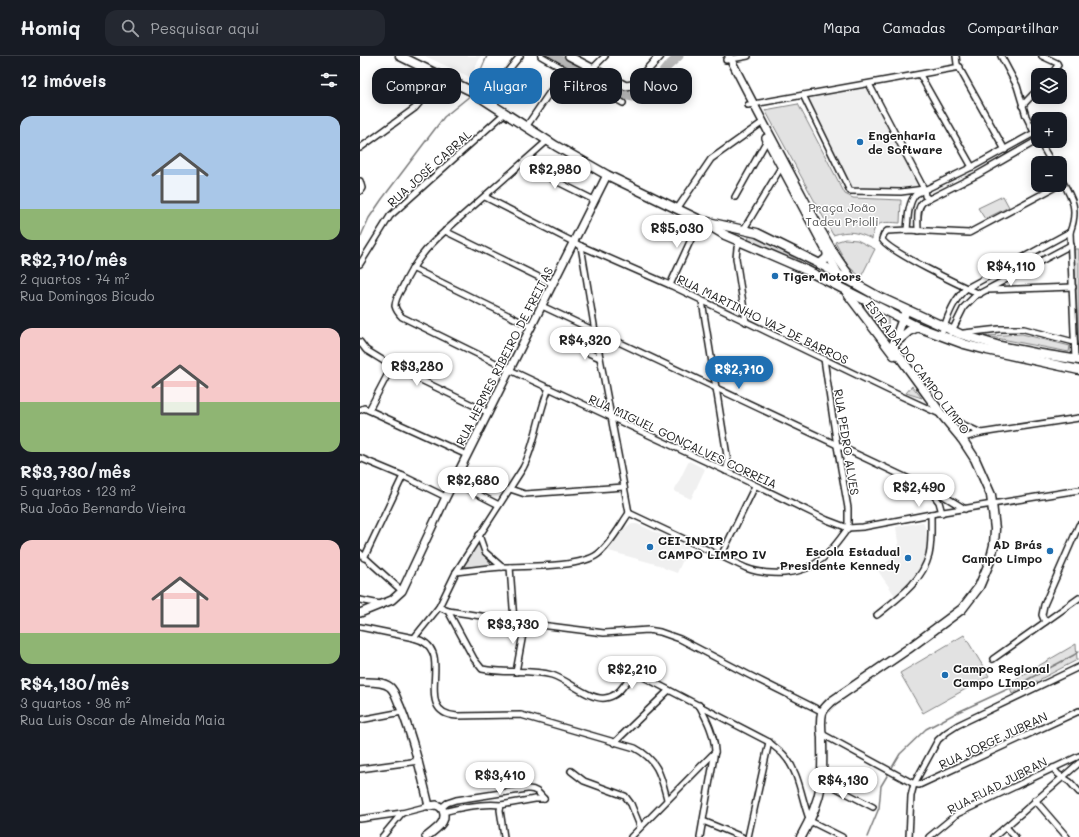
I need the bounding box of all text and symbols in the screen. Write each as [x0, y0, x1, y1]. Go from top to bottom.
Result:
search box [105, 10, 385, 46]
text: Homiq [20, 15, 81, 40]
icon: search [119, 17, 141, 39]
text: Pesquisar aqui [151, 18, 259, 38]
text: Mapa [823, 18, 861, 37]
text: Camadas [883, 18, 946, 37]
text: Compartilhar [968, 18, 1059, 37]
chip: Comprar [372, 68, 461, 104]
chip: Alugar [469, 68, 542, 104]
chip: Filtros [550, 68, 622, 104]
chip: Novo [630, 68, 692, 104]
map controls [1031, 68, 1067, 192]
button: layers [1031, 68, 1067, 104]
text: 12 imóveis [20, 69, 106, 91]
icon: filters [318, 69, 340, 91]
button: + [1031, 112, 1067, 148]
street label: RUA JOSÉ CABRAL [383, 125, 475, 210]
place label: Engenharia de Software [868, 127, 942, 157]
marker: Engenharia de Software [855, 137, 865, 147]
icon: home [144, 142, 216, 214]
pin: R$2,980 [518, 156, 592, 190]
button: − [1031, 156, 1067, 192]
text: R$2,980 [529, 160, 581, 177]
park label: Praça João Tadeu Priolli [805, 199, 879, 229]
pin: R$5,030 [640, 215, 714, 249]
text: R$5,030 [650, 219, 704, 236]
text: R$2,710/mês [20, 248, 127, 270]
pin: R$4,110 [974, 253, 1048, 287]
text: R$4,110 [986, 257, 1036, 274]
street label: RUA HERMES RIBEIRO DE FREITAS [452, 264, 556, 448]
place label: Tiger Motors [783, 268, 861, 284]
text: 2 quartos · 74 m² [20, 270, 130, 287]
street label: RUA MARTINHO VAZ DE BARROS [675, 270, 851, 368]
marker: Tiger Motors [770, 271, 780, 281]
text: Rua Domingos Bicudo [20, 287, 154, 304]
street label: ESTRADA DO CAMPO LIMPO [862, 297, 974, 437]
pin: R$4,320 [548, 327, 622, 361]
text: R$4,320 [559, 331, 611, 348]
pin: R$3,280 [380, 353, 454, 387]
icon: home [144, 354, 216, 426]
pin: R$2,710 [702, 356, 776, 390]
text: R$3,280 [391, 357, 443, 374]
text: R$2,710 [714, 360, 764, 377]
street label: RUA PEDRO ALVES [831, 388, 863, 496]
street label: RUA MIGUEL GONÇALVES CORREIA [586, 390, 780, 492]
text: R$3,730/mês [20, 460, 131, 482]
pin: R$2,680 [436, 467, 510, 501]
text: R$2,680 [447, 471, 499, 488]
pin: R$2,490 [882, 474, 956, 508]
text: R$2,490 [893, 478, 945, 495]
text: 5 quartos · 123 m² [20, 482, 136, 499]
text: Rua João Bernardo Vieira [20, 499, 186, 516]
place label: CEI INDIR CAMPO LIMPO IV [658, 532, 766, 562]
place label: AD Brás Campo Limpo [962, 536, 1042, 566]
marker: CEI INDIR CAMPO LIMPO IV [645, 542, 655, 552]
place label: Escola Estadual Presidente Kennedy [780, 543, 900, 573]
marker: AD Brás Campo Limpo [1045, 546, 1055, 556]
marker: Escola Estadual Presidente Kennedy [903, 553, 913, 563]
icon: home [144, 566, 216, 638]
pin: R$3,730 [476, 611, 550, 645]
text: R$3,730 [487, 615, 539, 632]
pin: R$2,210 [595, 656, 669, 690]
text: R$2,210 [607, 660, 657, 677]
place label: Campo Regional Campo LImpo [953, 660, 1049, 690]
marker: Campo Regional Campo LImpo [940, 670, 950, 680]
text: R$4,130/mês [20, 672, 129, 694]
text: 3 quartos · 98 m² [20, 694, 131, 711]
street label: RUA JORGE JUBRAN [936, 708, 1050, 772]
text: Rua Luis Oscar de Almeida Maia [20, 711, 225, 728]
street label: RUA FUAD JUBRAN [944, 753, 1050, 817]
pin: R$3,410 [463, 762, 537, 796]
text: R$3,410 [474, 766, 526, 783]
pin: R$4,130 [806, 767, 880, 801]
text: R$4,130 [817, 771, 869, 788]

